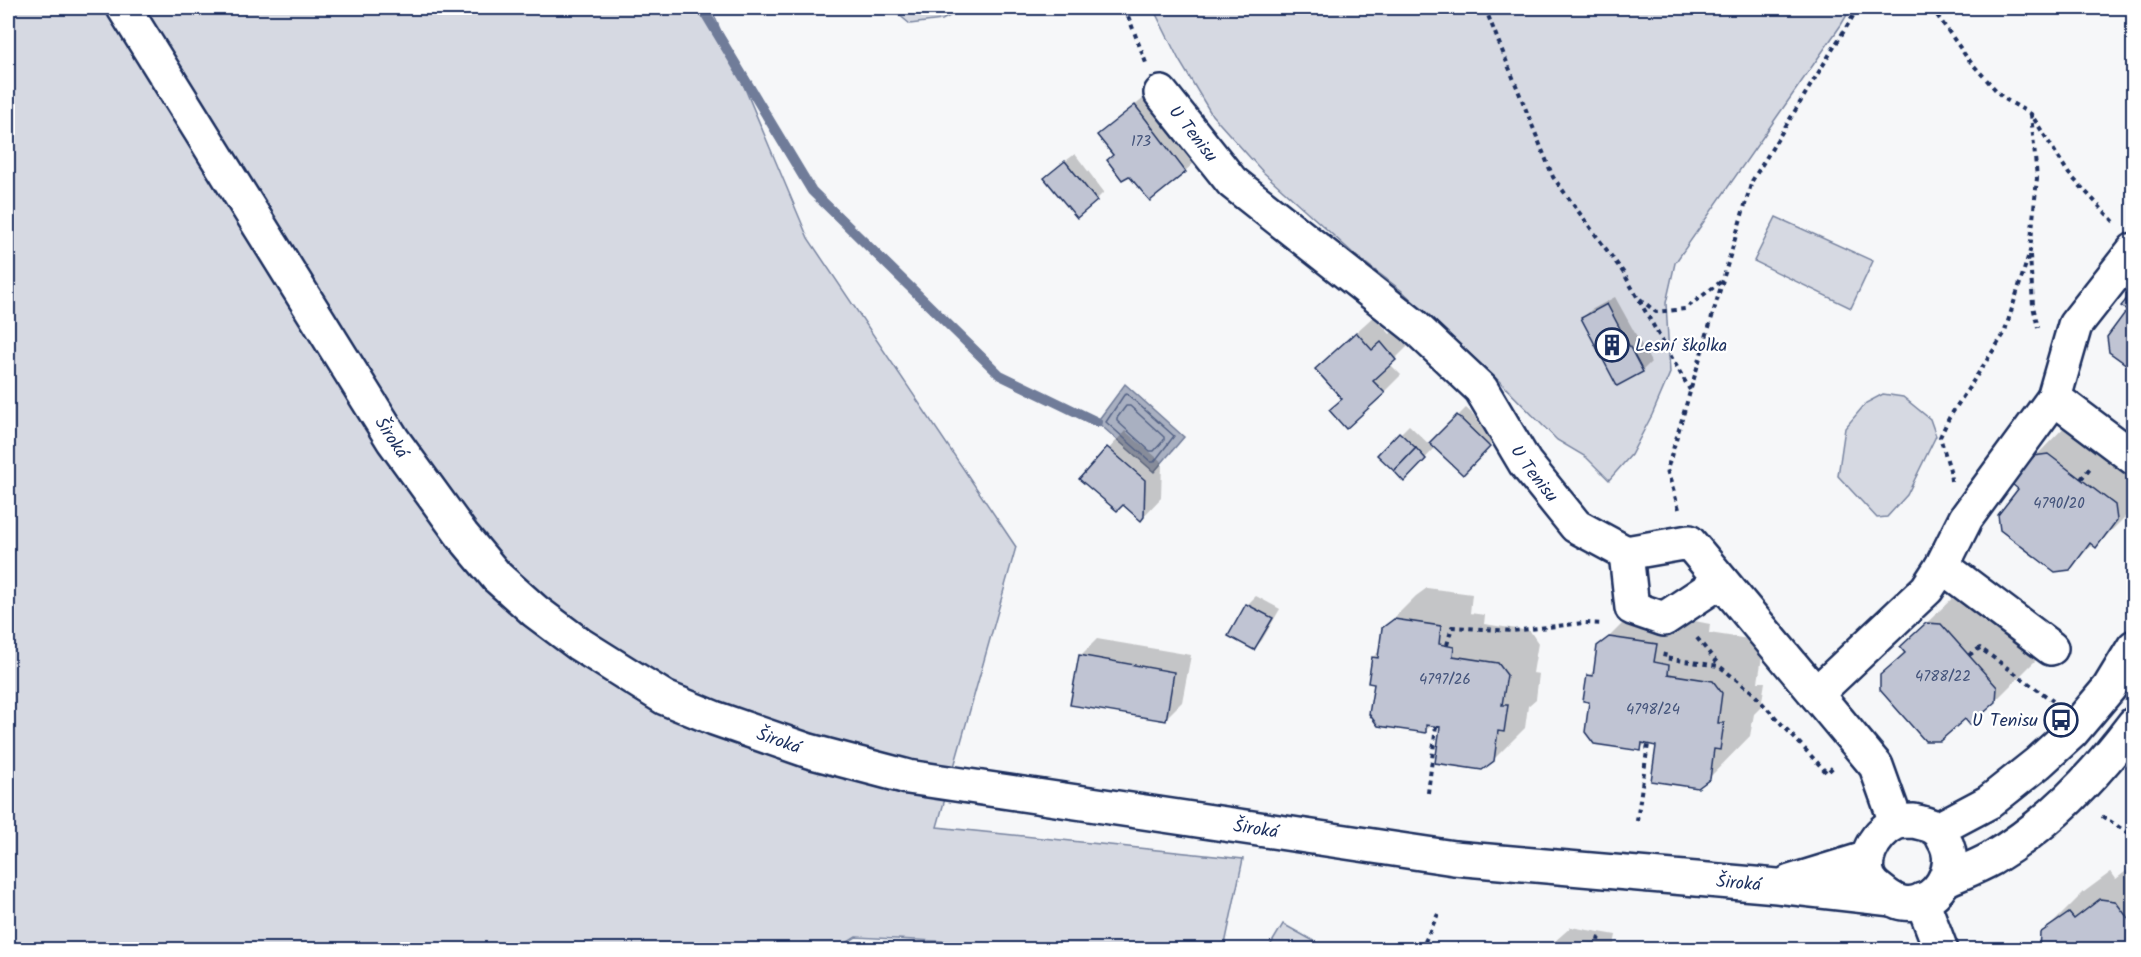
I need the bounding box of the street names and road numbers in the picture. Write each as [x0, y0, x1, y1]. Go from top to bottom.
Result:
street label: U Tenisu [1160, 100, 1224, 170]
street label: Široká [366, 412, 416, 466]
street label: U Tenisu [1502, 440, 1565, 510]
street label: Široká [752, 721, 806, 763]
street label: Široká [1231, 812, 1281, 848]
street label: Široká [1715, 868, 1764, 901]

